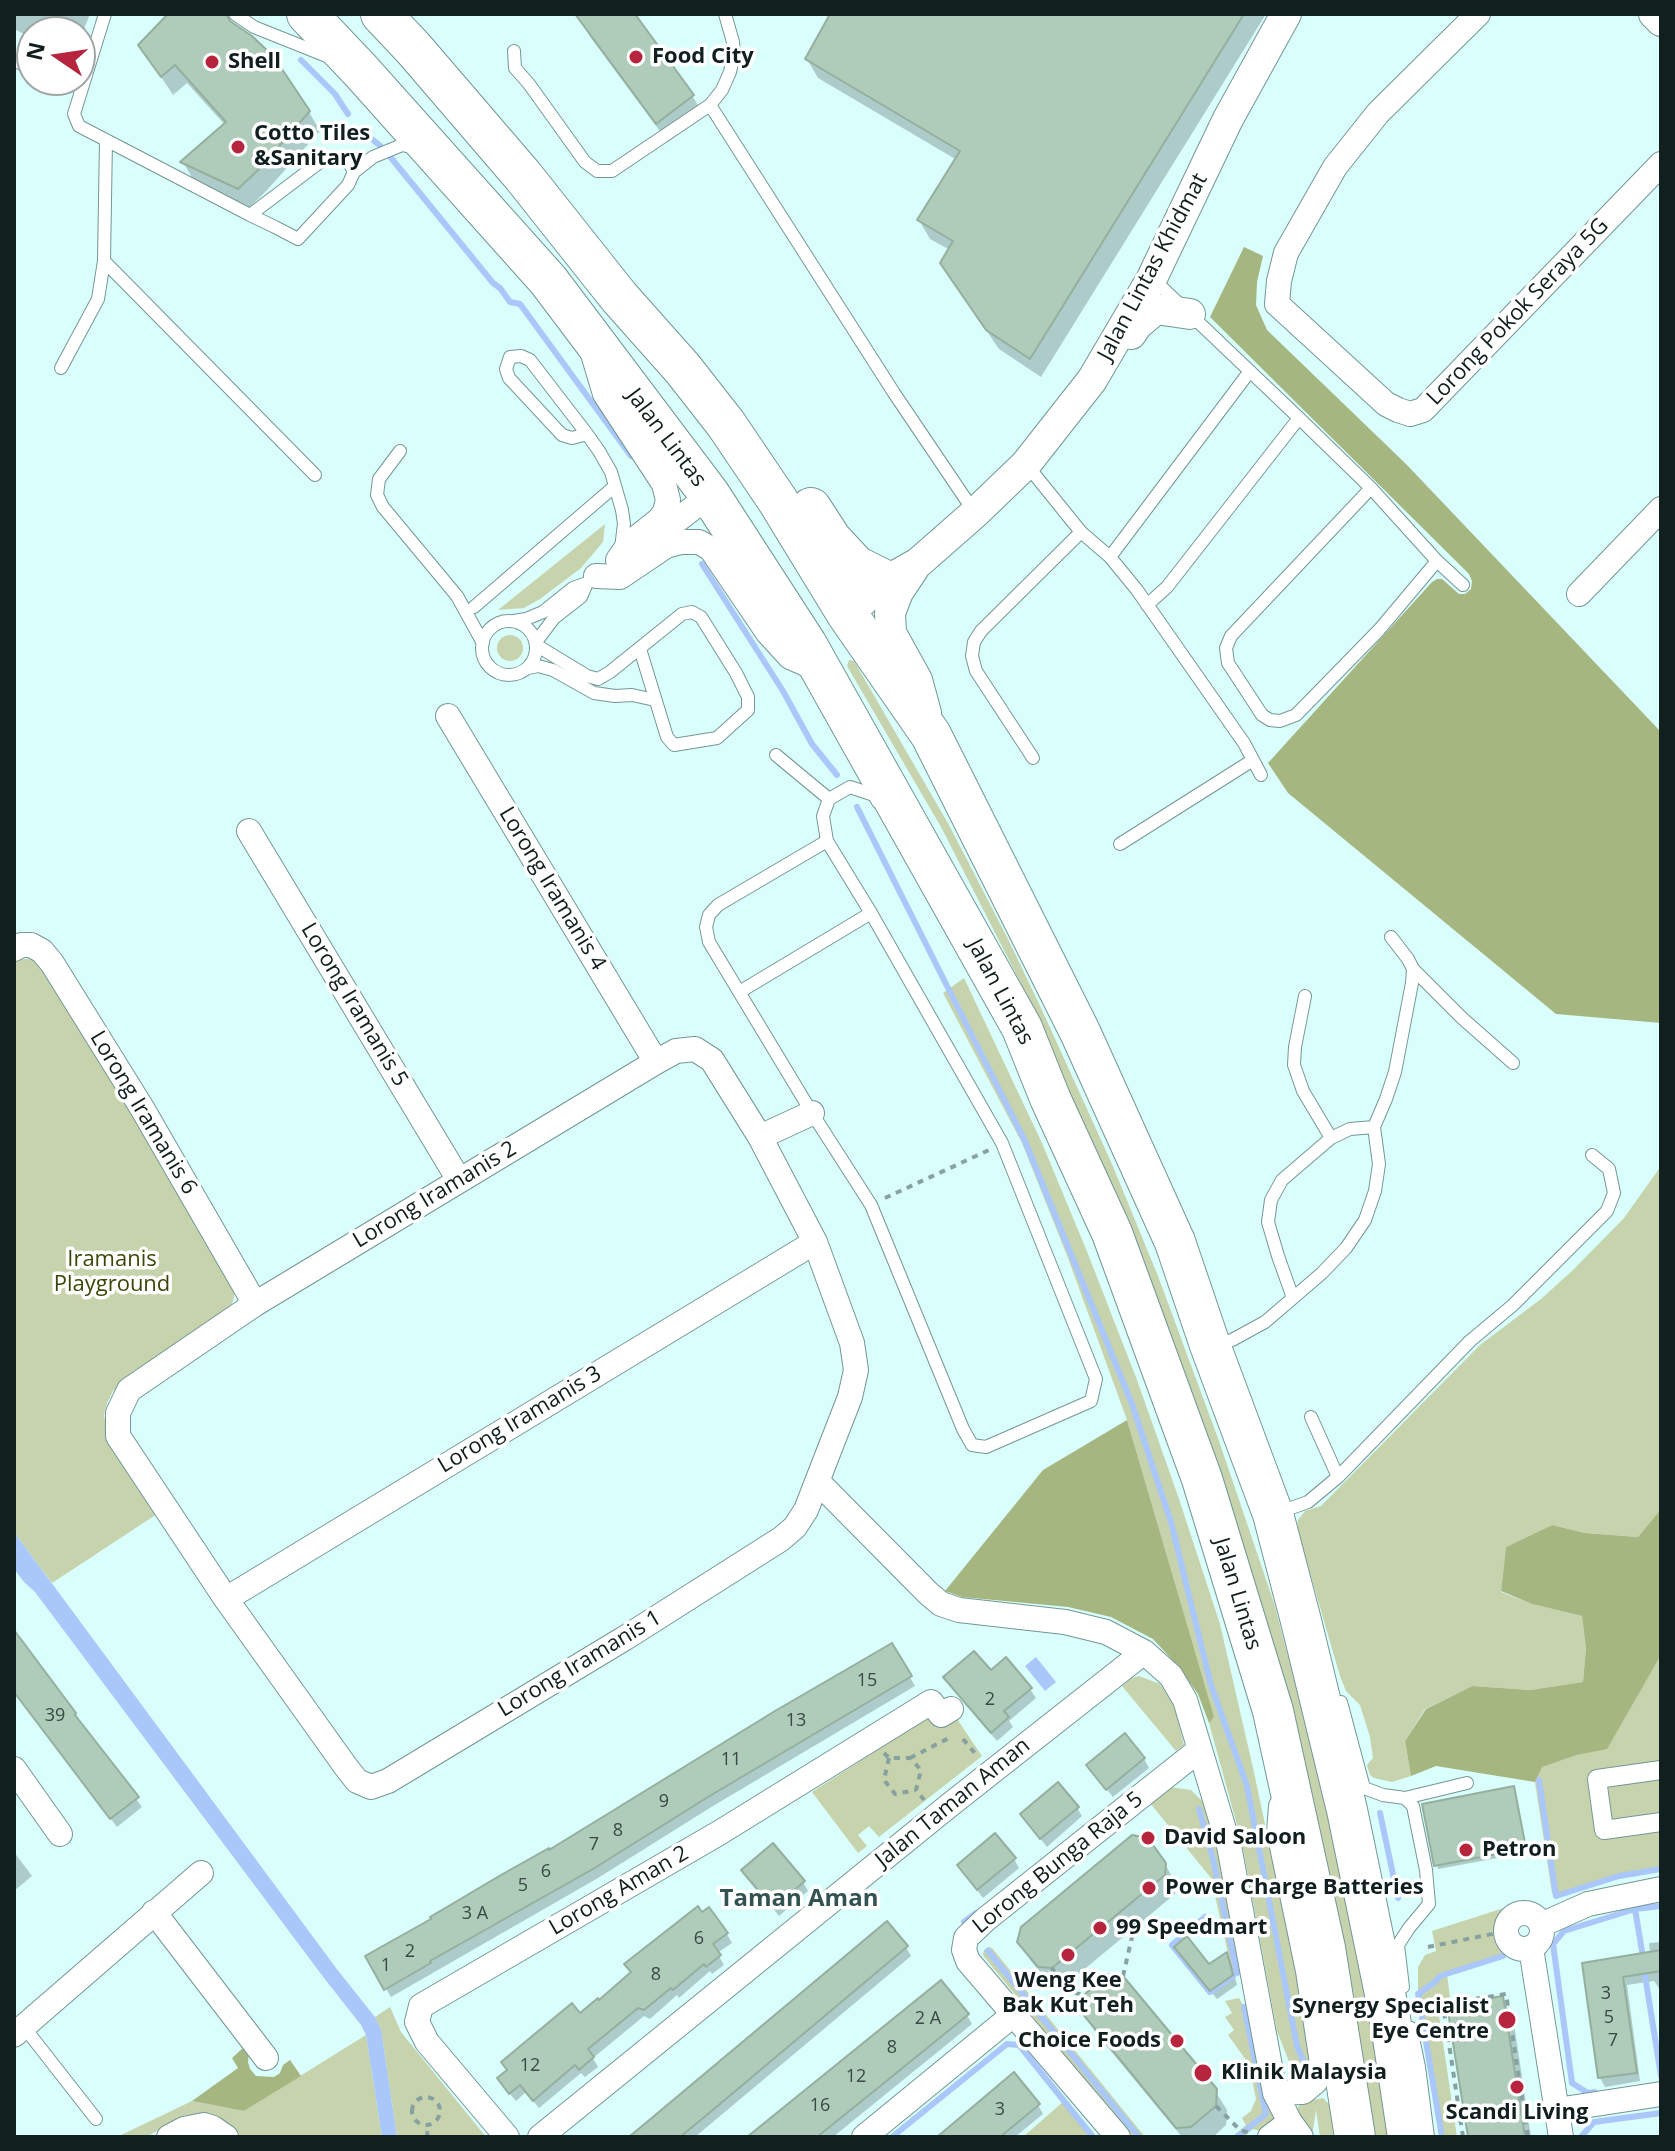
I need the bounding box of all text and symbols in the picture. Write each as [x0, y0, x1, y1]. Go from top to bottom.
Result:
north arrow [16, 16, 96, 96]
text: N [18, 39, 51, 63]
place label: Food City [652, 44, 754, 70]
marker: Food City [627, 48, 645, 66]
place label: Shell [228, 49, 281, 75]
marker: Shell [203, 53, 221, 71]
place label: Cotto Tiles &Sanitary [254, 121, 370, 172]
marker: Cotto Tiles &Sanitary [229, 138, 247, 156]
street label: Jalan Lintas Khidmat [1092, 169, 1214, 365]
street label: Lorong Pokok Seraya 5G [1422, 213, 1614, 411]
street label: Jalan Lintas [620, 384, 712, 492]
street label: Lorong Iramanis 4 [493, 803, 611, 975]
street label: Lorong Iramanis 5 [295, 919, 413, 1091]
street label: Jalan Lintas [961, 935, 1039, 1049]
street label: Lorong Iramanis 6 [84, 1027, 202, 1199]
street label: Lorong Iramanis 2 [349, 1136, 521, 1254]
park label: Iramanis Playground [54, 1247, 170, 1298]
street label: Lorong Iramanis 3 [434, 1361, 606, 1479]
street label: Jalan Lintas [1207, 1535, 1267, 1653]
street label: Lorong Iramanis 1 [494, 1605, 666, 1723]
house number: 15 [857, 1670, 877, 1692]
house number: 2 [985, 1689, 995, 1711]
house number: 39 [45, 1705, 65, 1727]
house number: 13 [786, 1710, 806, 1732]
street label: Jalan Taman Aman [870, 1733, 1036, 1873]
house number: 11 [721, 1749, 741, 1771]
street label: Lorong Bunga Raja 5 [968, 1786, 1148, 1940]
house number: 9 [659, 1791, 669, 1813]
house number: 8 [613, 1820, 623, 1842]
place label: David Saloon [1164, 1825, 1306, 1851]
marker: David Saloon [1139, 1829, 1157, 1847]
house number: 7 [589, 1834, 599, 1856]
place label: Petron [1482, 1837, 1556, 1863]
street label: Lorong Aman 2 [545, 1840, 693, 1942]
marker: Petron [1457, 1841, 1475, 1859]
house number: 6 [541, 1861, 551, 1883]
house number: 5 [518, 1875, 528, 1897]
place label: Power Charge Batteries [1165, 1875, 1424, 1901]
marker: Power Charge Batteries [1140, 1879, 1158, 1897]
district label: Taman Aman [720, 1885, 878, 1913]
house number: 3 A [462, 1903, 488, 1925]
place label: 99 Speedmart [1116, 1915, 1267, 1941]
marker: 99 Speedmart [1091, 1919, 1109, 1937]
house number: 6 [694, 1928, 704, 1950]
house number: 2 [405, 1941, 415, 1963]
marker: Weng Kee Bak Kut Teh [1059, 1946, 1077, 1964]
house number: 1 [381, 1955, 391, 1977]
house number: 8 [651, 1964, 661, 1986]
place label: Weng Kee Bak Kut Teh [1002, 1968, 1134, 2020]
house number: 3 [1601, 1983, 1611, 2005]
place label: Synergy Specialist Eye Centre [1292, 1994, 1489, 2046]
house number: 5 [1604, 2007, 1614, 2029]
house number: 2 A [915, 2008, 941, 2030]
marker: Synergy Specialist Eye Centre [1496, 2009, 1518, 2031]
place label: Choice Foods [1018, 2028, 1161, 2054]
house number: 7 [1608, 2030, 1618, 2052]
marker: Choice Foods [1168, 2032, 1186, 2050]
house number: 8 [887, 2037, 897, 2059]
house number: 12 [520, 2055, 540, 2077]
place label: Klinik Malaysia [1221, 2060, 1387, 2086]
marker: Klinik Malaysia [1192, 2062, 1214, 2084]
house number: 12 [846, 2066, 866, 2088]
marker: Scandi Living [1508, 2078, 1526, 2096]
house number: 16 [810, 2095, 830, 2117]
house number: 3 [995, 2099, 1005, 2121]
place label: Scandi Living [1446, 2100, 1588, 2126]

